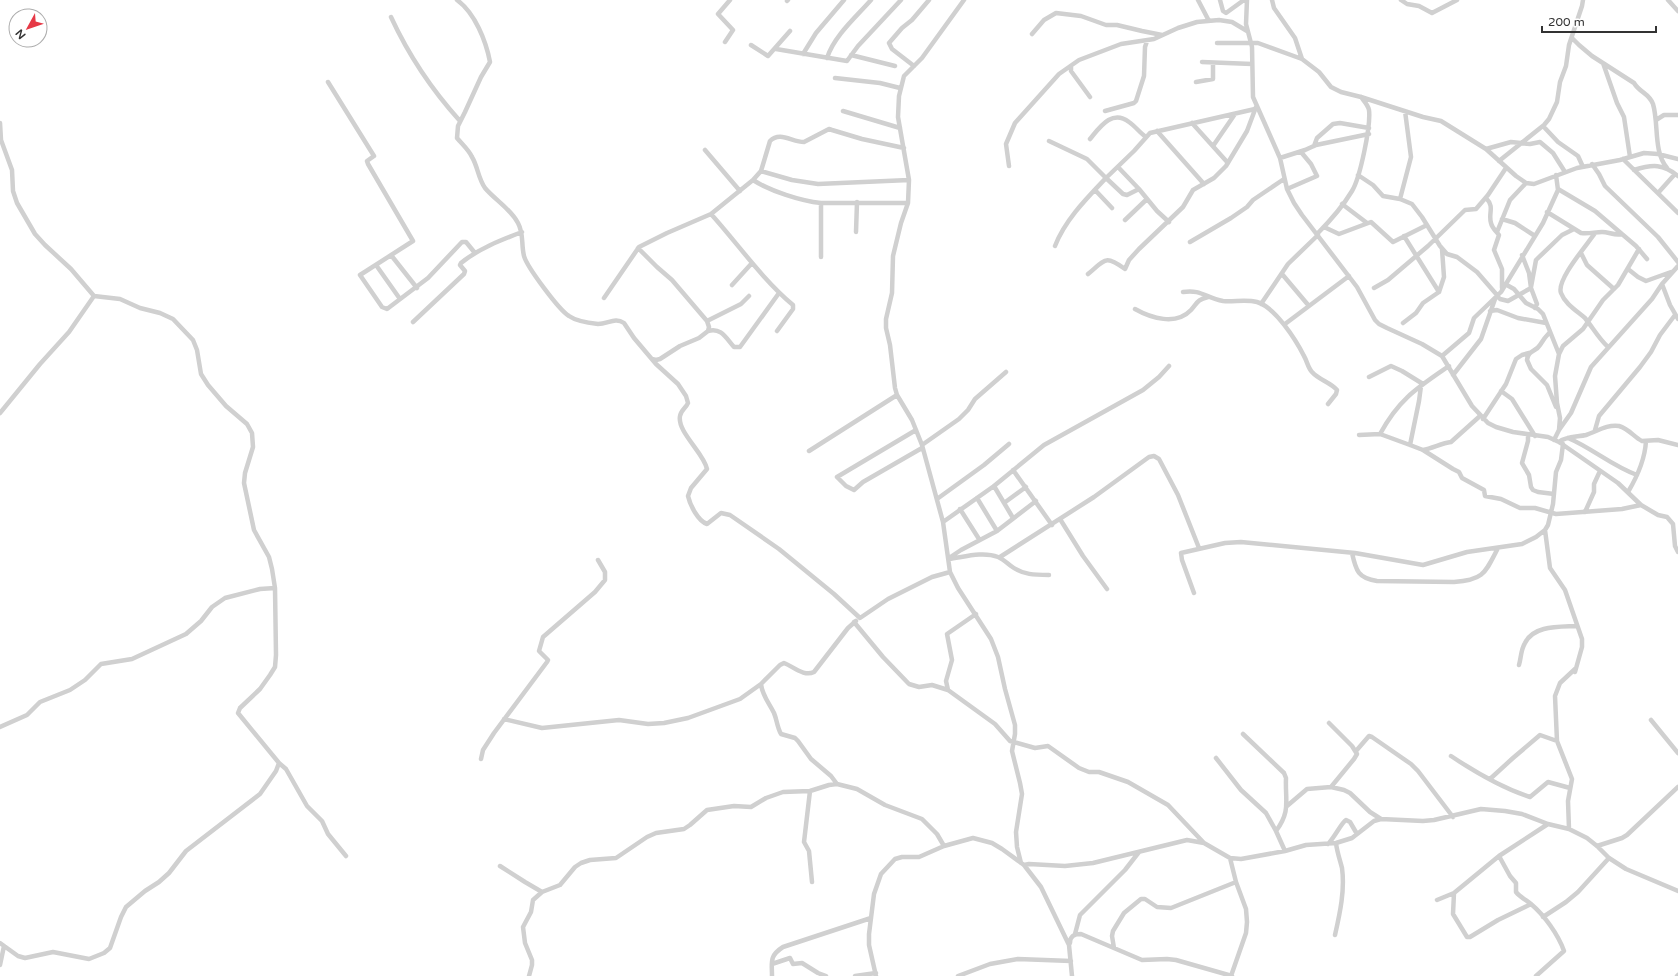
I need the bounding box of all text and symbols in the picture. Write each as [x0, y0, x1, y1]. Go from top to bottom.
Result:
north arrow [8, 8, 48, 48]
scale bar [1542, 8, 1656, 34]
text: 200 m [1548, 15, 1585, 29]
text: N [13, 27, 29, 42]

